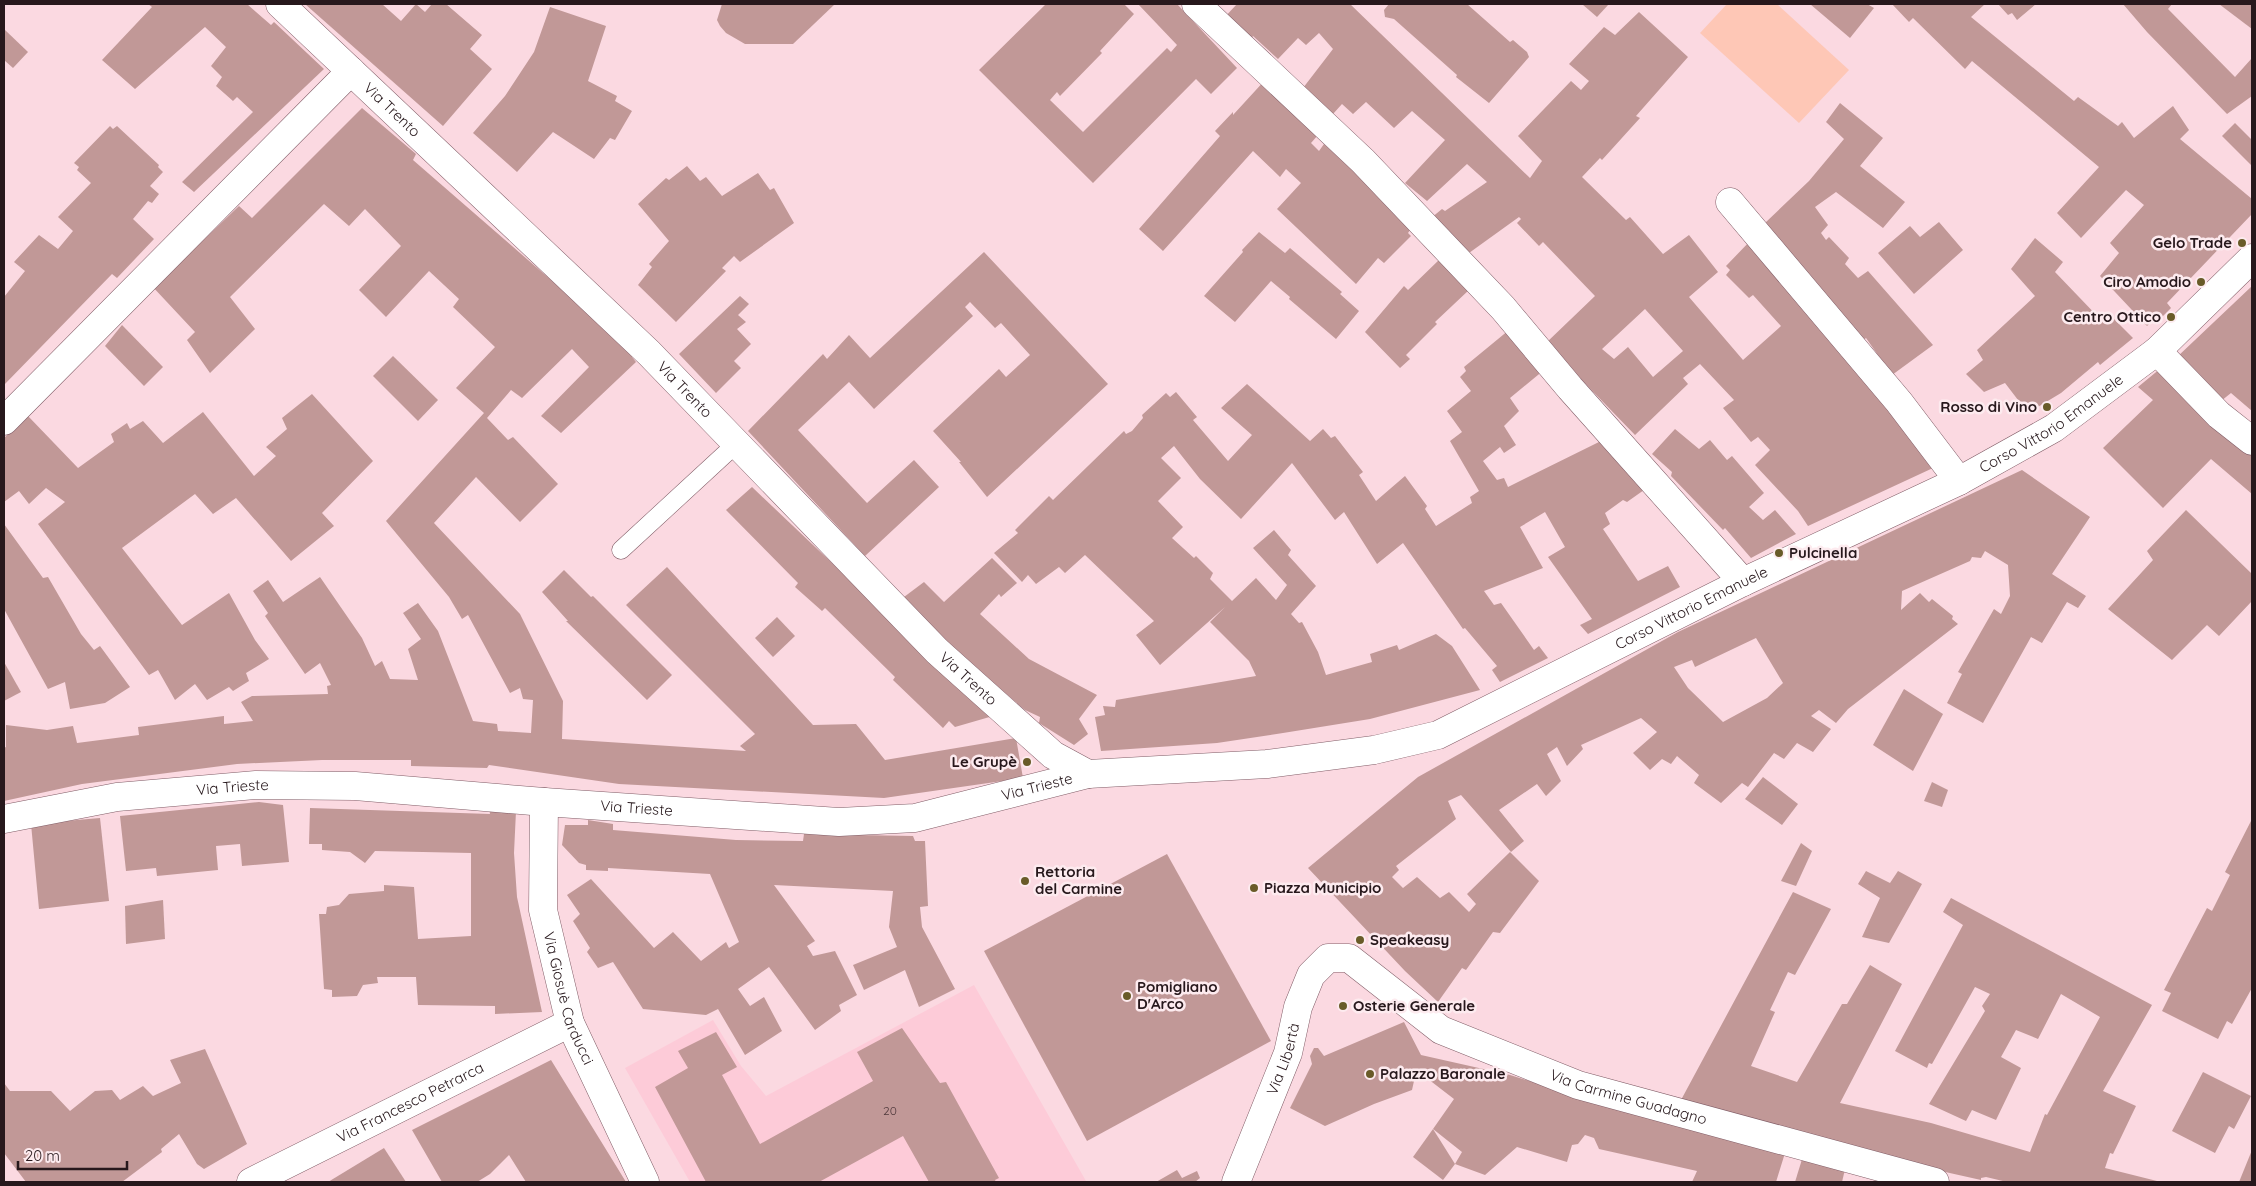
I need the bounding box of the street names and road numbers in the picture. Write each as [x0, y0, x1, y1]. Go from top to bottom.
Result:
street label: Via Trento [360, 78, 425, 141]
street label: Via Trento [653, 357, 716, 422]
street label: Corso Vittorio Emanuele [1976, 370, 2127, 477]
street label: Corso Vittorio Emanuele [1612, 562, 1771, 654]
street label: Via Trento [935, 648, 1001, 709]
street label: Via Trieste [999, 768, 1074, 805]
street label: Via Trieste [195, 775, 269, 799]
street label: Via Trieste [600, 796, 673, 820]
street label: Via Giosuè Carducci [540, 930, 598, 1068]
street label: Via Libertà [1262, 1021, 1303, 1098]
street label: Via Francesco Petrarca [333, 1058, 487, 1147]
street label: Via Carmine Guadagno [1547, 1065, 1709, 1129]

